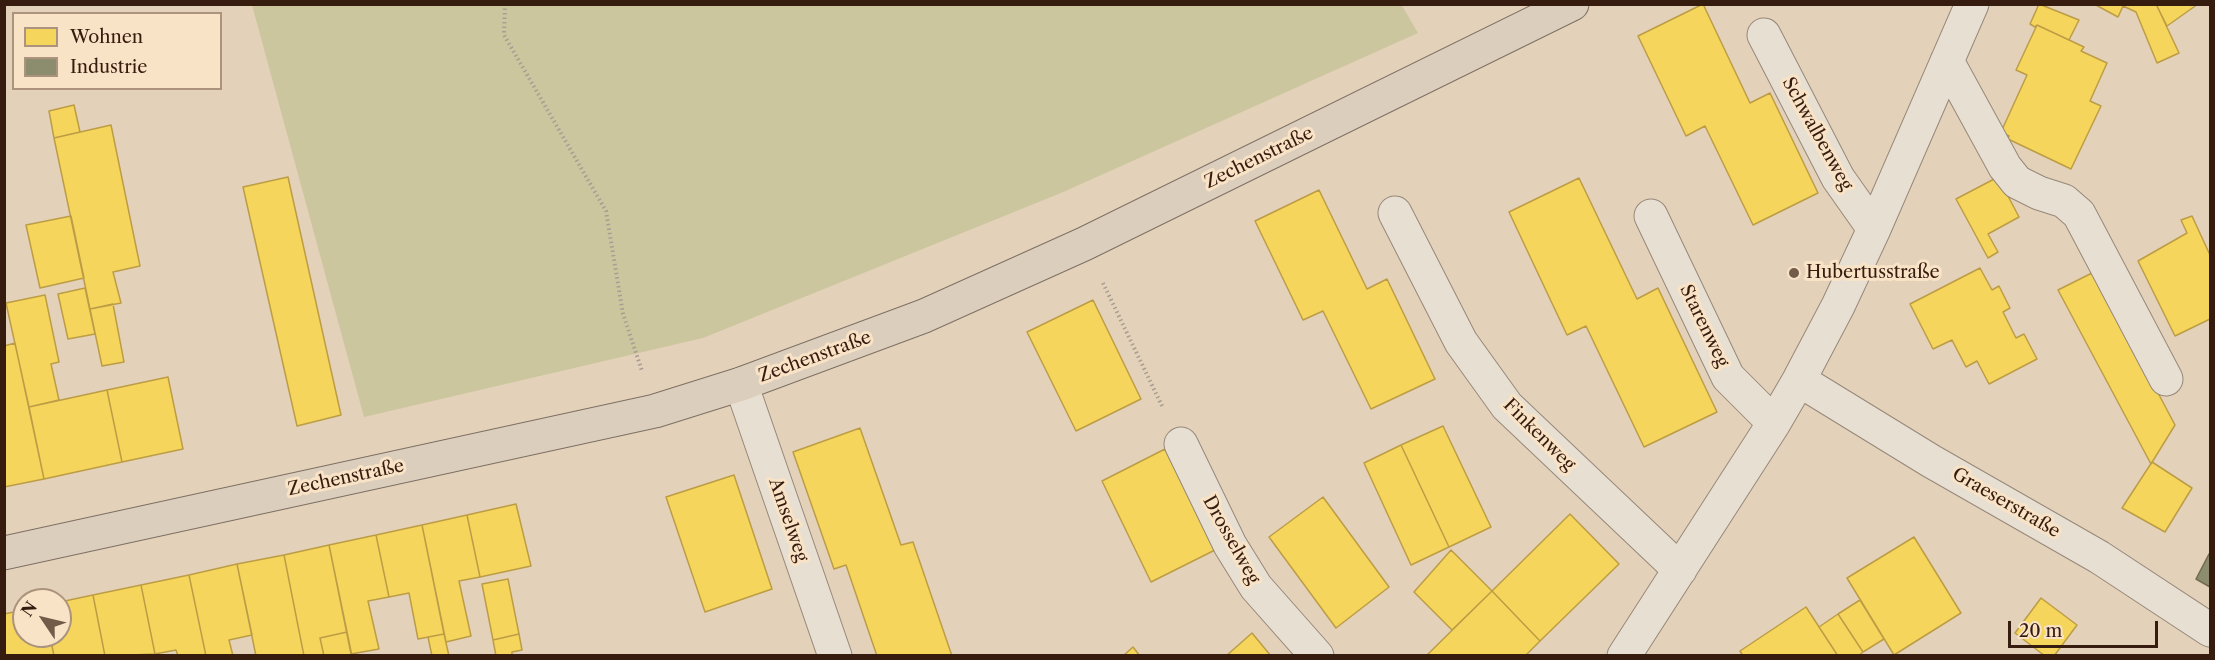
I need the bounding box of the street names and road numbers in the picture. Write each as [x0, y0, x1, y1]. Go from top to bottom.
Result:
street label: Schwalbenweg [1777, 74, 1857, 194]
street label: Zechenstraße [1201, 122, 1317, 194]
street label: Starenweg [1675, 281, 1733, 371]
street label: Zechenstraße [756, 327, 874, 387]
street label: Finkenweg [1498, 394, 1580, 476]
street label: Zechenstraße [286, 455, 406, 501]
street label: Graeserstraße [1948, 463, 2064, 543]
street label: Amselweg [764, 475, 812, 565]
street label: Drosselweg [1198, 492, 1264, 588]

